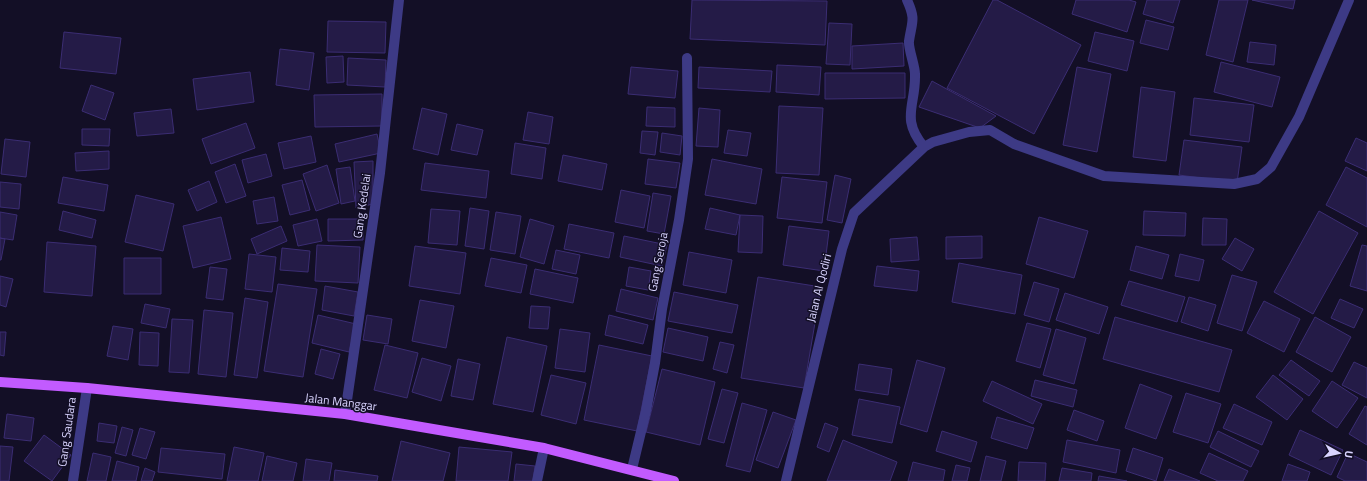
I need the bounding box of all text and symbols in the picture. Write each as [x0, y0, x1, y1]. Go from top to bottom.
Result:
street label: Gang Kedelai [348, 172, 375, 240]
street label: Gang Seroja [642, 231, 673, 293]
street label: Jalan Al Qodiri [801, 252, 836, 324]
street label: Jalan Manggar [304, 388, 378, 415]
street label: Gang Saudara [52, 396, 81, 468]
north arrow [1319, 433, 1359, 473]
text: U [1340, 450, 1357, 459]

